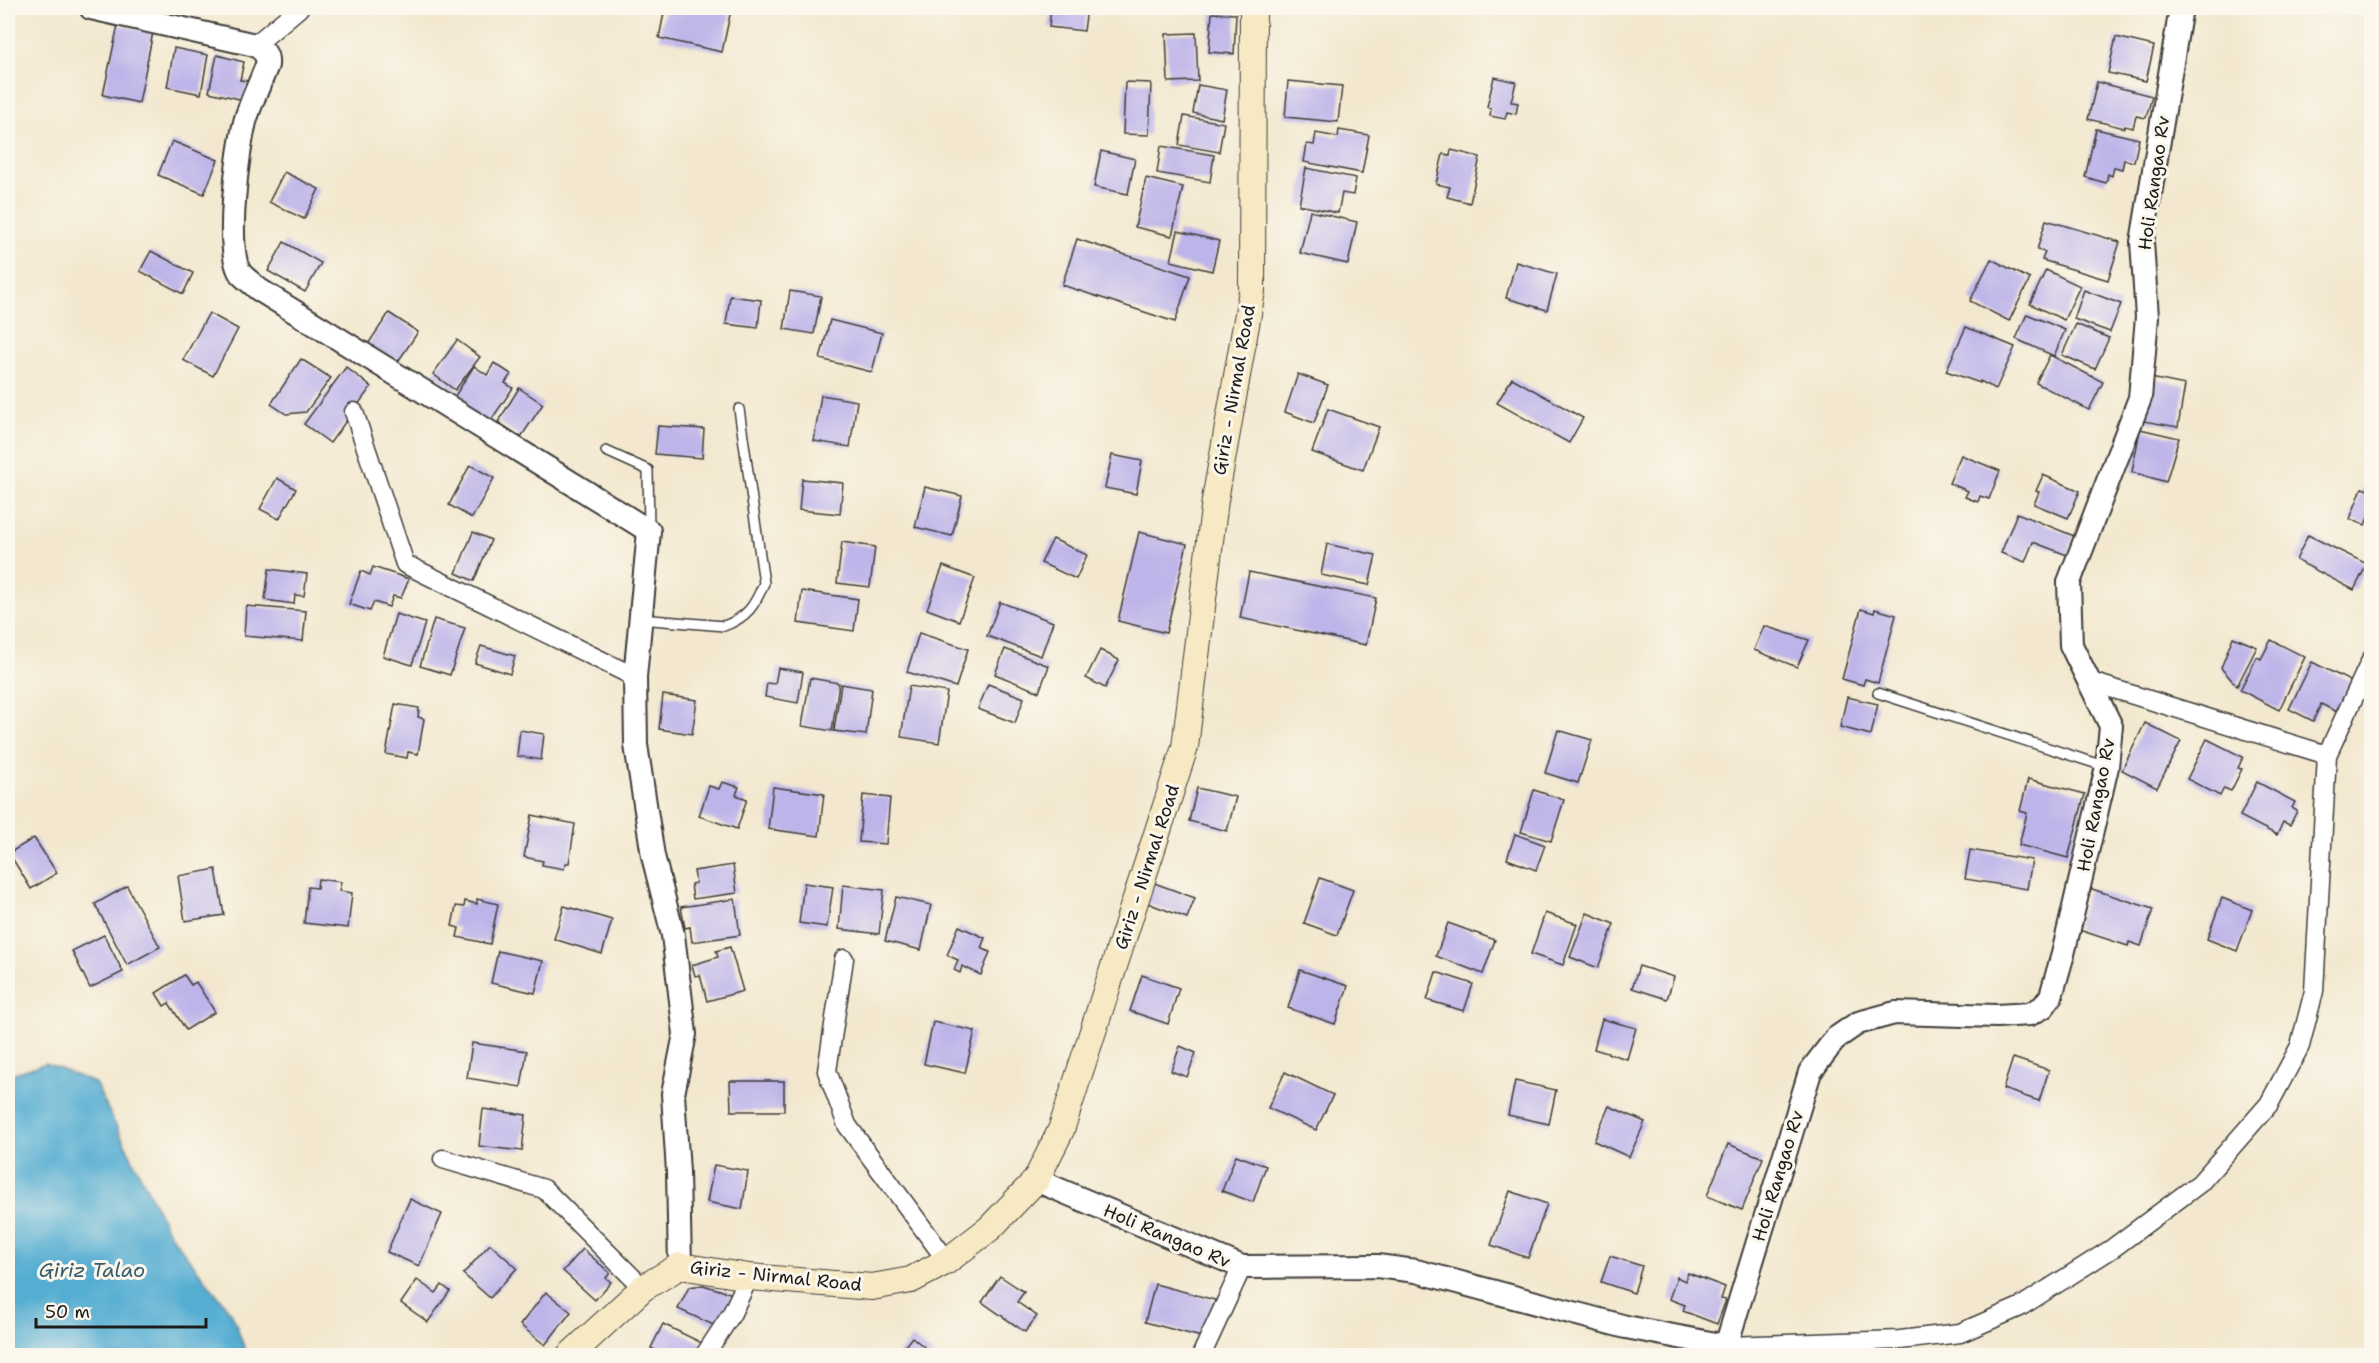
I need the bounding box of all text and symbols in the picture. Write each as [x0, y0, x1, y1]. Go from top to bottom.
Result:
street label: Holi Rangao Rv [2133, 114, 2175, 252]
street label: Giriz - Nirmal Road [1207, 303, 1261, 477]
street label: Holi Rangao Rv [2071, 736, 2121, 874]
street label: Giriz - Nirmal Road [1109, 781, 1185, 953]
street label: Holi Rangao Rv [1747, 1108, 1809, 1244]
street label: Holi Rangao Rv [1100, 1198, 1234, 1274]
street label: Giriz - Nirmal Road [689, 1255, 863, 1297]
water label: Giriz Talao [39, 1257, 145, 1283]
scale bar [36, 1291, 206, 1329]
text: 50 m [45, 1300, 90, 1324]

